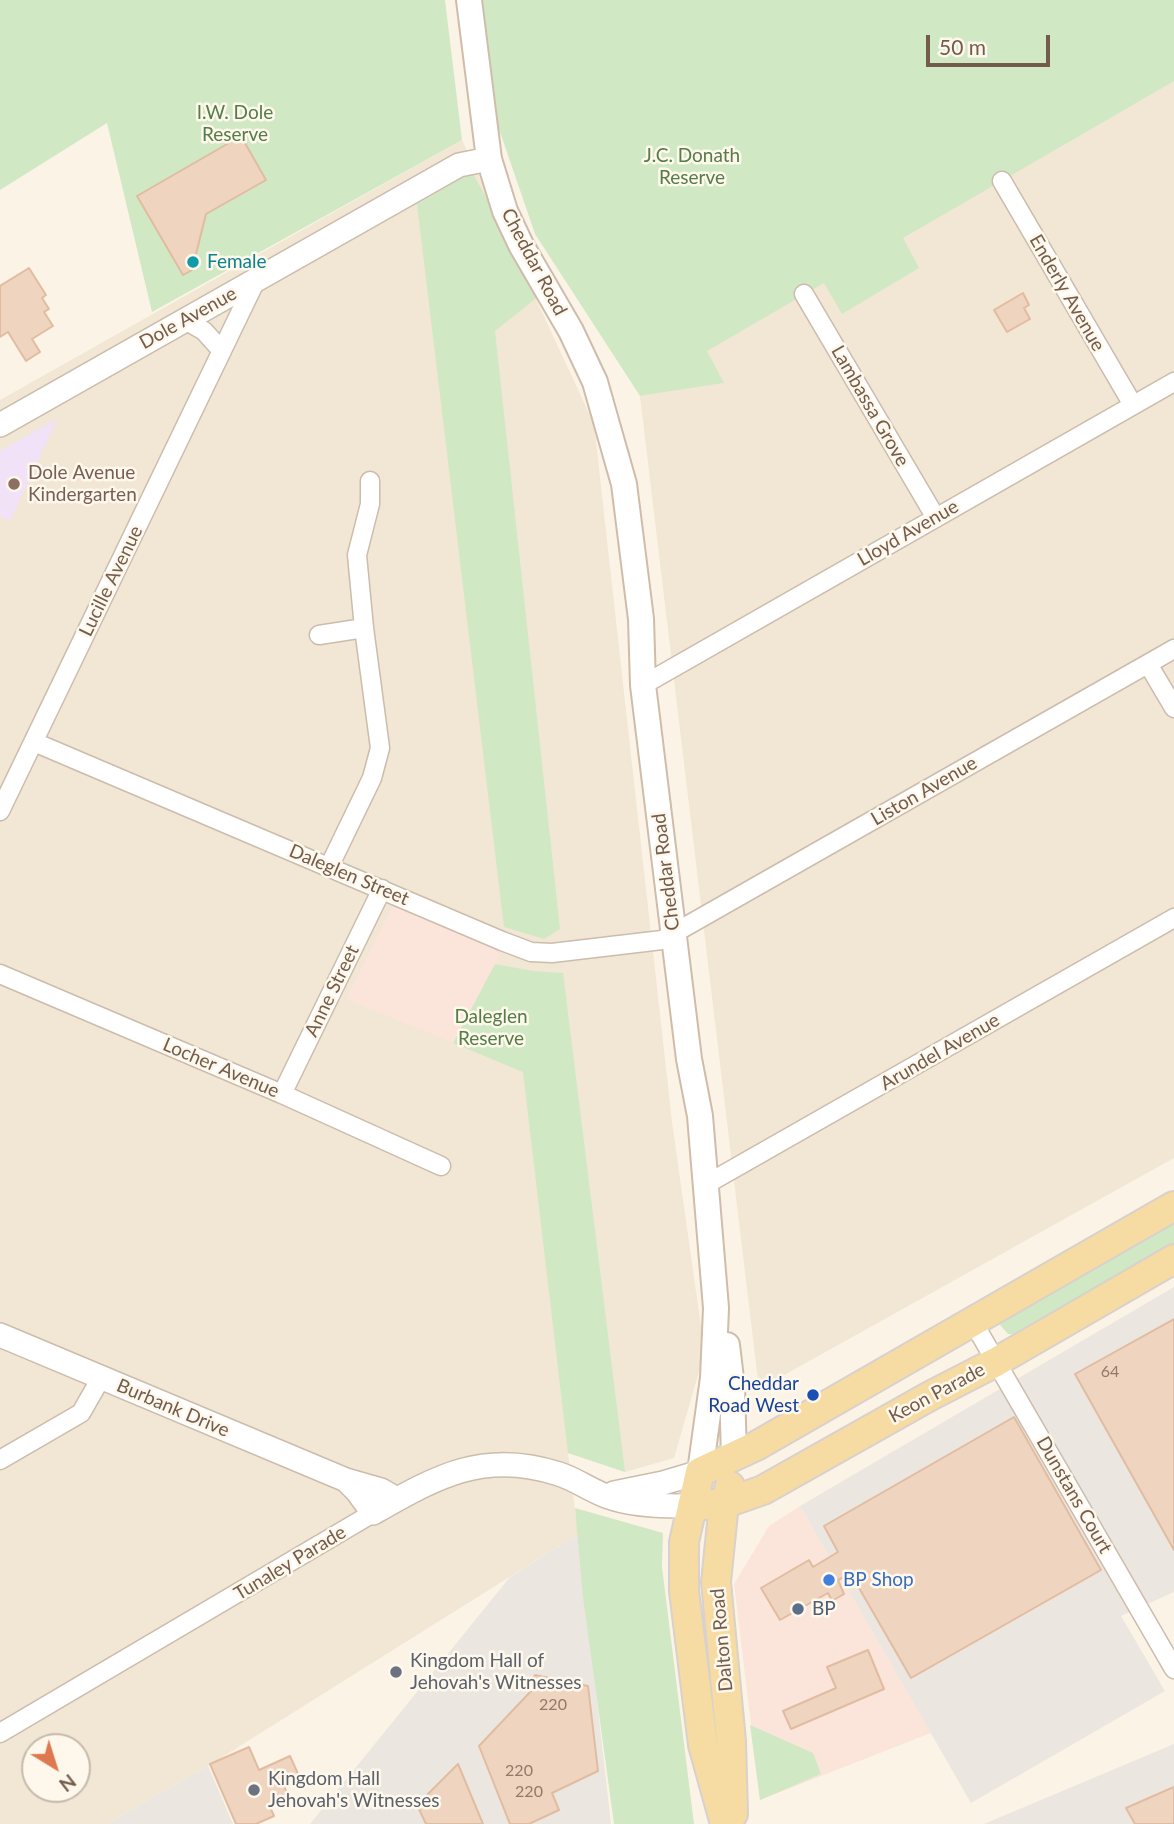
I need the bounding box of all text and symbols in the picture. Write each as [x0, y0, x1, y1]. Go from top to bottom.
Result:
scale bar [929, 21, 1053, 65]
text: 50 m [939, 34, 986, 59]
park label: I.W. Dole Reserve [197, 102, 273, 146]
park label: J.C. Donath Reserve [644, 145, 740, 189]
street label: Cheddar Road [496, 205, 572, 319]
street label: Enderly Avenue [1024, 231, 1110, 355]
place label: Female [207, 251, 267, 273]
marker: Female [185, 254, 201, 270]
street label: Dole Avenue [136, 282, 240, 354]
street label: Lambassa Grove [826, 341, 914, 471]
place label: Dole Avenue Kindergarten [28, 462, 137, 506]
marker: Dole Avenue Kindergarten [6, 476, 22, 492]
street label: Lloyd Avenue [854, 495, 962, 571]
street label: Lucille Avenue [74, 522, 148, 640]
street label: Liston Avenue [867, 752, 981, 830]
street label: Cheddar Road [647, 812, 685, 932]
street label: Daleglen Street [286, 839, 412, 911]
street label: Anne Street [300, 942, 364, 1040]
park label: Daleglen Reserve [454, 1006, 528, 1050]
street label: Arundel Avenue [876, 1009, 1004, 1095]
street label: Locher Avenue [159, 1033, 283, 1103]
street label: Keon Parade [885, 1358, 989, 1428]
house number: 64 [1101, 1362, 1119, 1382]
place label: Cheddar Road West [708, 1373, 799, 1417]
street label: Burbank Drive [113, 1374, 233, 1442]
marker: Cheddar Road West [805, 1387, 821, 1403]
street label: Dunstans Court [1031, 1432, 1117, 1558]
street label: Tunaley Parade [230, 1521, 350, 1605]
place label: BP Shop [843, 1569, 914, 1591]
marker: BP Shop [821, 1572, 837, 1588]
street label: Dalton Road [706, 1588, 738, 1692]
place label: BP [812, 1598, 836, 1620]
marker: BP [790, 1601, 806, 1617]
place label: Kingdom Hall of Jehovah's Witnesses [410, 1650, 581, 1694]
marker: Kingdom Hall of Jehovah's Witnesses [388, 1664, 404, 1680]
house number: 220 [539, 1695, 567, 1715]
north arrow [21, 1733, 91, 1803]
house number: 220 [505, 1761, 533, 1781]
place label: Kingdom Hall Jehovah's Witnesses [268, 1768, 439, 1812]
text: N [55, 1770, 81, 1797]
marker: Kingdom Hall Jehovah's Witnesses [246, 1782, 262, 1798]
house number: 220 [515, 1782, 543, 1802]

